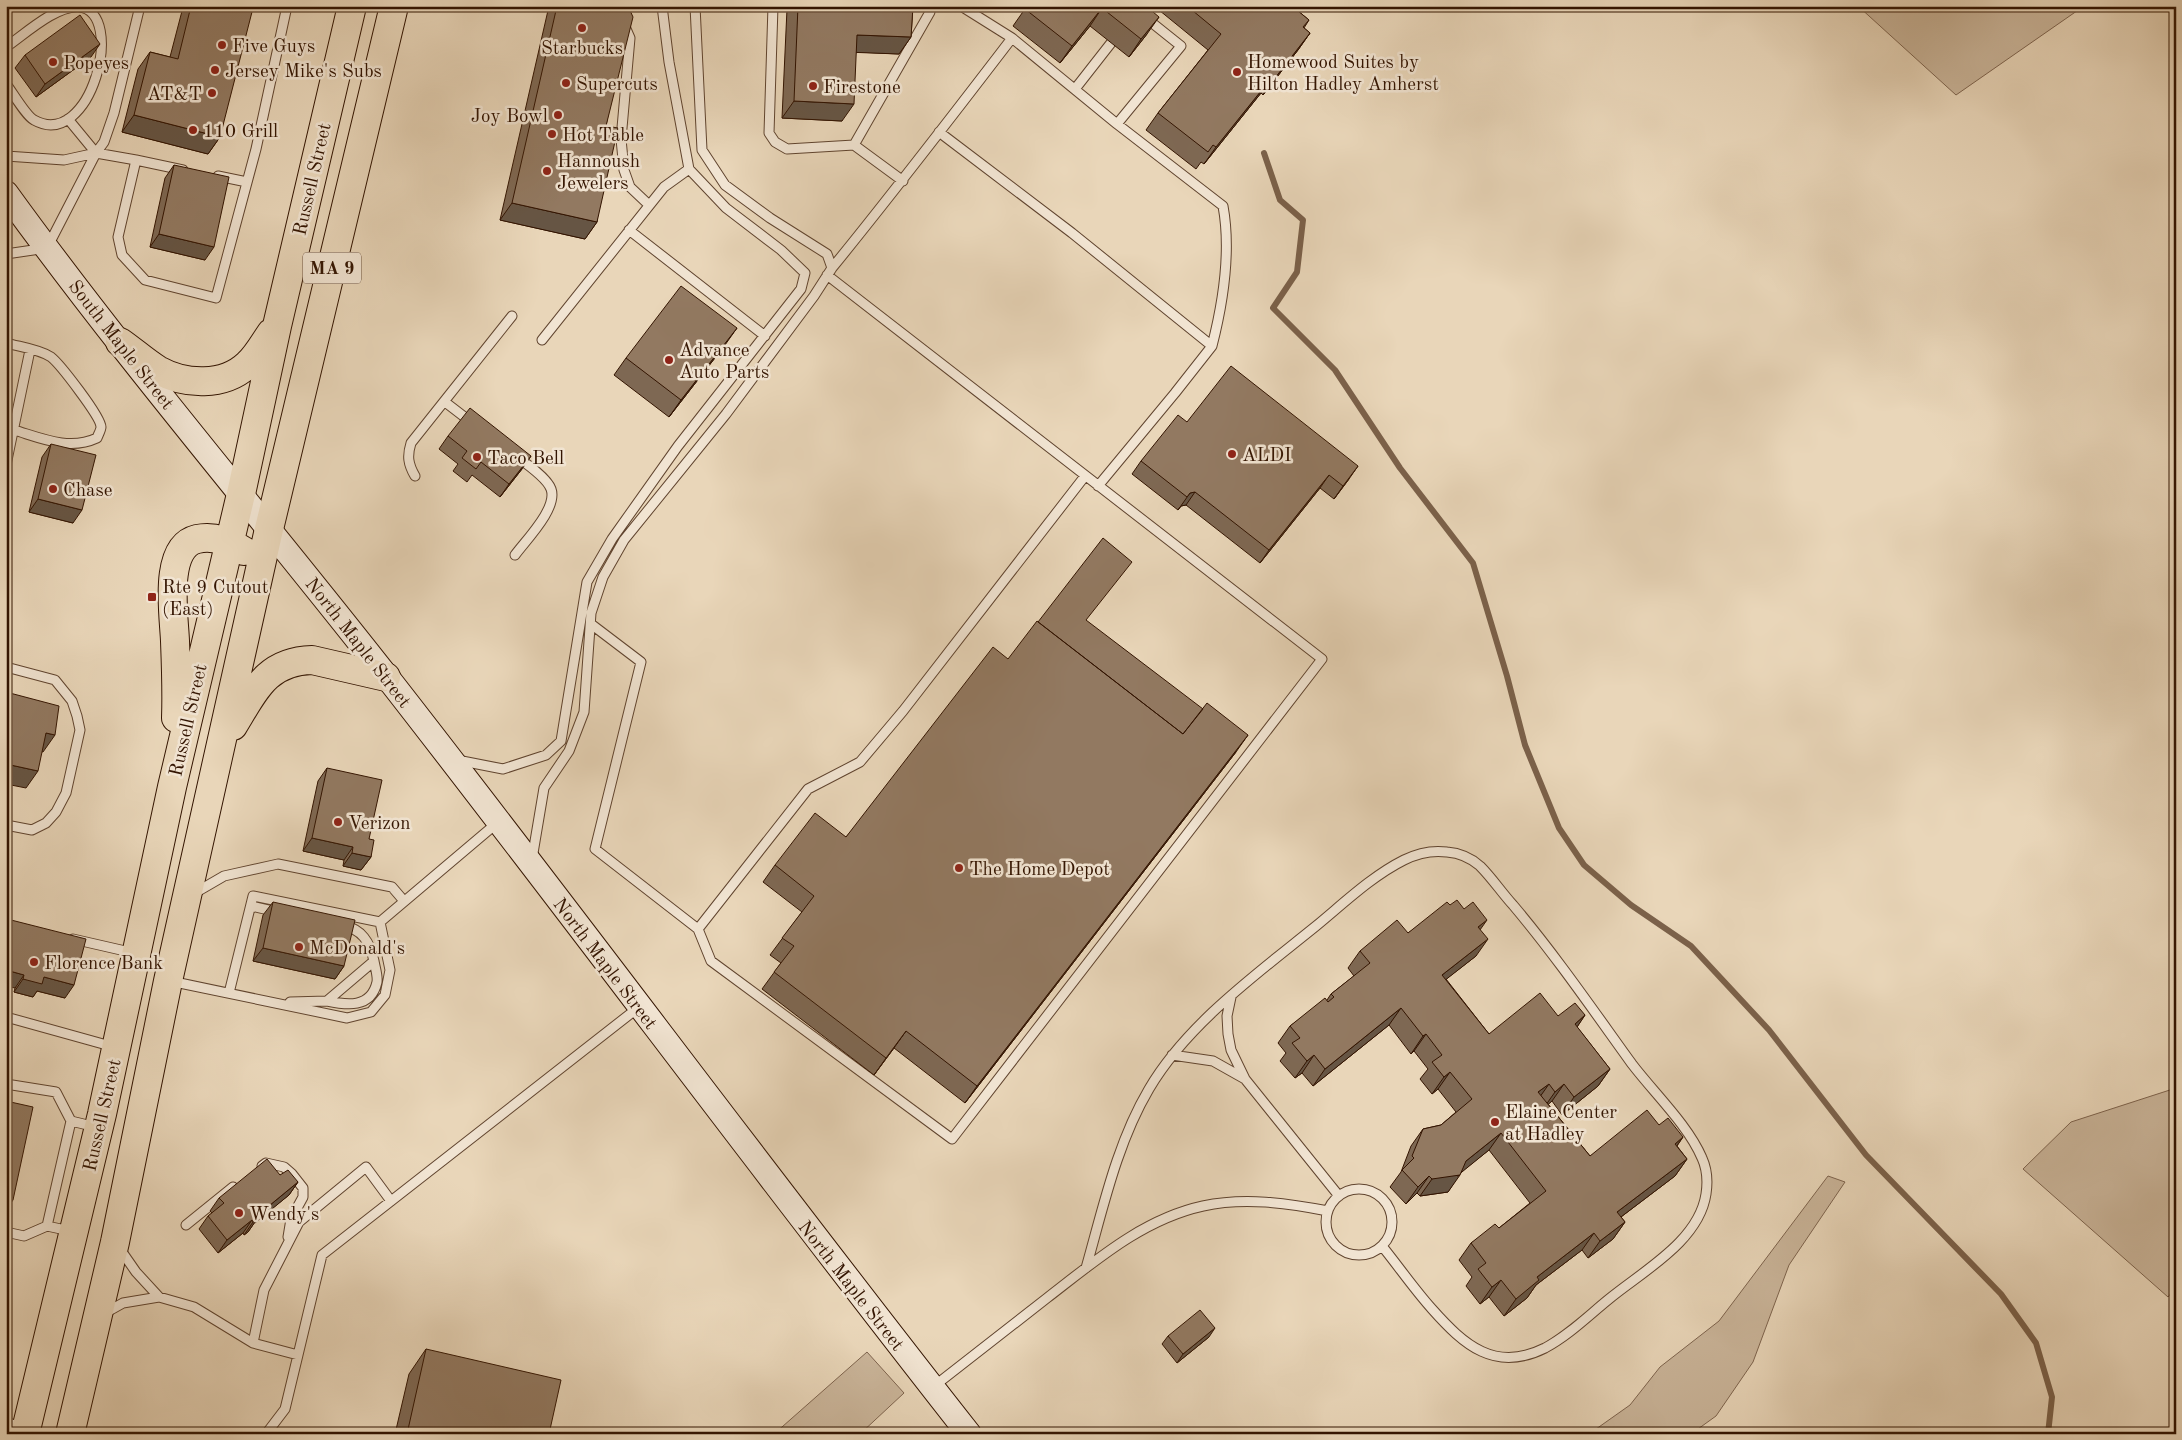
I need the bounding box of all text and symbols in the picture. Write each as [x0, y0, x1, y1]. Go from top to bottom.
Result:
marker: Starbucks [576, 22, 588, 34]
place label: Five Guys [232, 38, 315, 57]
marker: Five Guys [216, 39, 228, 51]
place label: Starbucks [541, 40, 623, 59]
place label: Homewood Suites by Hilton Hadley Amherst [1247, 54, 1439, 95]
place label: Popeyes [63, 55, 129, 74]
marker: Popeyes [47, 56, 59, 68]
place label: Jersey Mike's Subs [225, 63, 382, 82]
marker: Jersey Mike's Subs [209, 64, 221, 76]
marker: Homewood Suites by Hilton Hadley Amherst [1231, 66, 1243, 78]
place label: Supercuts [576, 76, 658, 95]
marker: Supercuts [560, 77, 572, 89]
place label: Firestone [823, 79, 901, 98]
marker: Firestone [807, 80, 819, 92]
place label: AT&T [147, 86, 202, 105]
marker: AT&T [206, 87, 218, 99]
place label: Joy Bowl [471, 108, 548, 127]
marker: Joy Bowl [552, 109, 564, 121]
street label: Russell Street [291, 121, 336, 238]
place label: 110 Grill [203, 123, 278, 142]
marker: 110 Grill [187, 124, 199, 136]
place label: Hot Table [562, 127, 644, 146]
marker: Hot Table [546, 128, 558, 140]
place label: Hannoush Jewelers [557, 153, 640, 194]
marker: Hannoush Jewelers [541, 165, 553, 177]
road number: MA 9 [303, 252, 361, 284]
street label: South Maple Street [64, 277, 176, 414]
place label: Advance Auto Parts [679, 342, 769, 383]
marker: Advance Auto Parts [663, 354, 675, 366]
place label: ALDI [1242, 447, 1292, 466]
marker: ALDI [1226, 448, 1238, 460]
place label: Taco Bell [487, 450, 564, 469]
marker: Taco Bell [471, 451, 483, 463]
place label: Chase [63, 482, 112, 501]
marker: Chase [47, 483, 59, 495]
street label: North Maple Street [301, 575, 413, 712]
place label: Rte 9 Cutout (East) [162, 579, 268, 620]
marker: Rte 9 Cutout (East) [146, 591, 158, 603]
street label: Russell Street [167, 662, 212, 779]
place label: Verizon [348, 815, 411, 834]
marker: Verizon [332, 816, 344, 828]
place label: The Home Depot [969, 861, 1110, 880]
marker: The Home Depot [953, 862, 965, 874]
street label: North Maple Street [549, 895, 659, 1034]
place label: McDonald's [309, 940, 405, 959]
marker: McDonald's [293, 941, 305, 953]
place label: Florence Bank [44, 955, 163, 974]
marker: Florence Bank [28, 956, 40, 968]
street label: Russell Street [81, 1057, 126, 1174]
place label: Elaine Center at Hadley [1505, 1104, 1617, 1145]
marker: Elaine Center at Hadley [1489, 1116, 1501, 1128]
place label: Wendy's [249, 1206, 319, 1225]
marker: Wendy's [233, 1207, 245, 1219]
street label: North Maple Street [794, 1218, 906, 1355]

